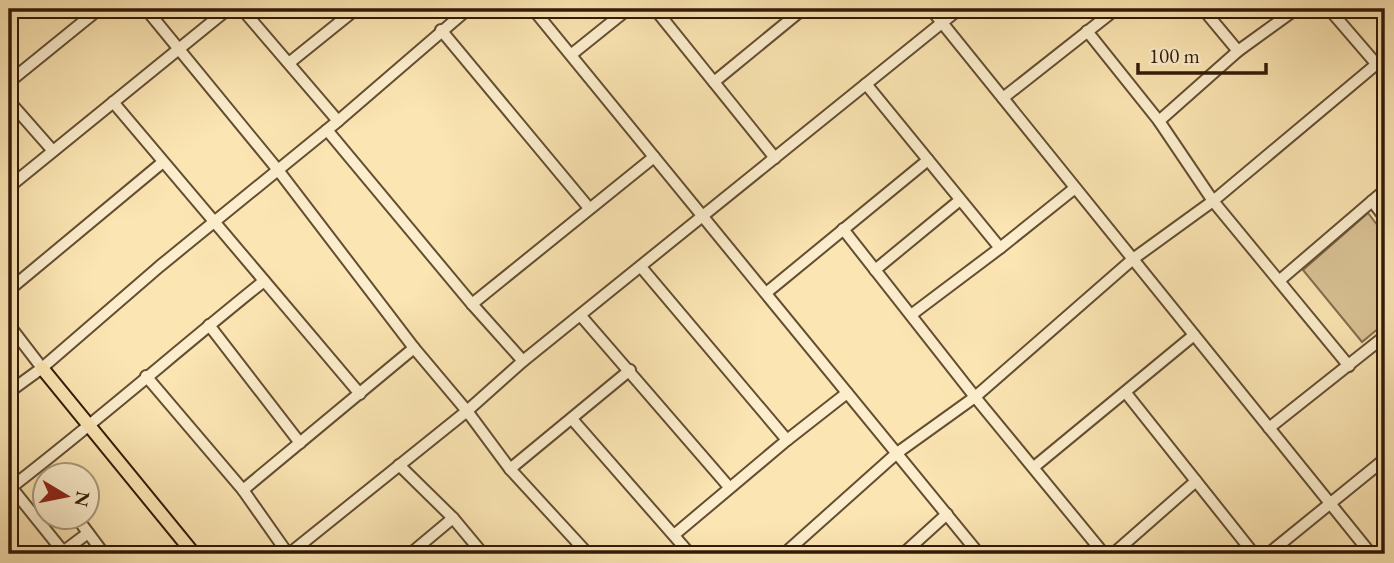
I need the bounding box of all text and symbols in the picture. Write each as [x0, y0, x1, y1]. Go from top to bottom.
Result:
scale bar [1138, 32, 1266, 76]
text: 100 m [1149, 42, 1200, 69]
north arrow [32, 462, 102, 532]
text: N [68, 489, 96, 509]

